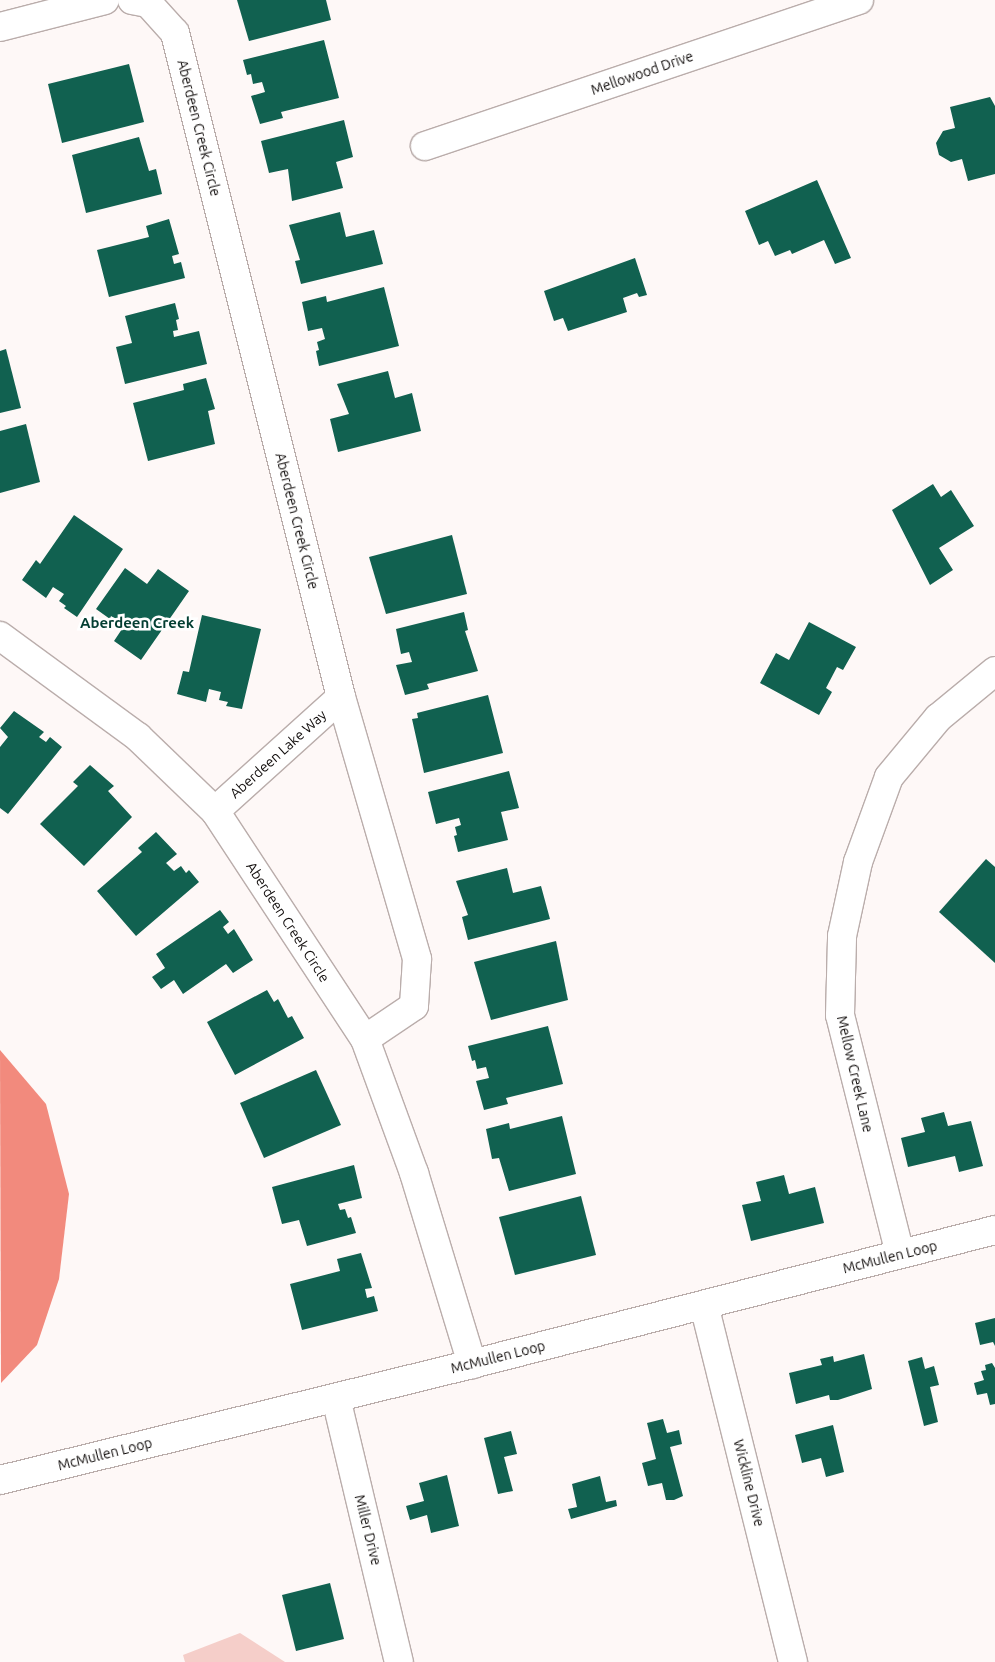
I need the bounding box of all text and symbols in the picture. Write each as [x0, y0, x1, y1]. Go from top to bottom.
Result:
street label: Mellowood Drive [589, 48, 695, 98]
street label: Aberdeen Creek Circle [174, 58, 224, 198]
street label: Aberdeen Creek Circle [272, 451, 322, 591]
district label: Aberdeen Creek [80, 614, 194, 632]
street label: Aberdeen Lake Way [226, 706, 330, 802]
street label: Aberdeen Creek Circle [243, 859, 333, 985]
street label: Mellow Creek Lane [833, 1014, 877, 1134]
street label: McMullen Loop [841, 1237, 939, 1277]
street label: McMullen Loop [449, 1337, 547, 1377]
street label: McMullen Loop [56, 1434, 154, 1474]
street label: Wickline Drive [730, 1438, 768, 1528]
street label: Miller Drive [351, 1493, 385, 1567]

